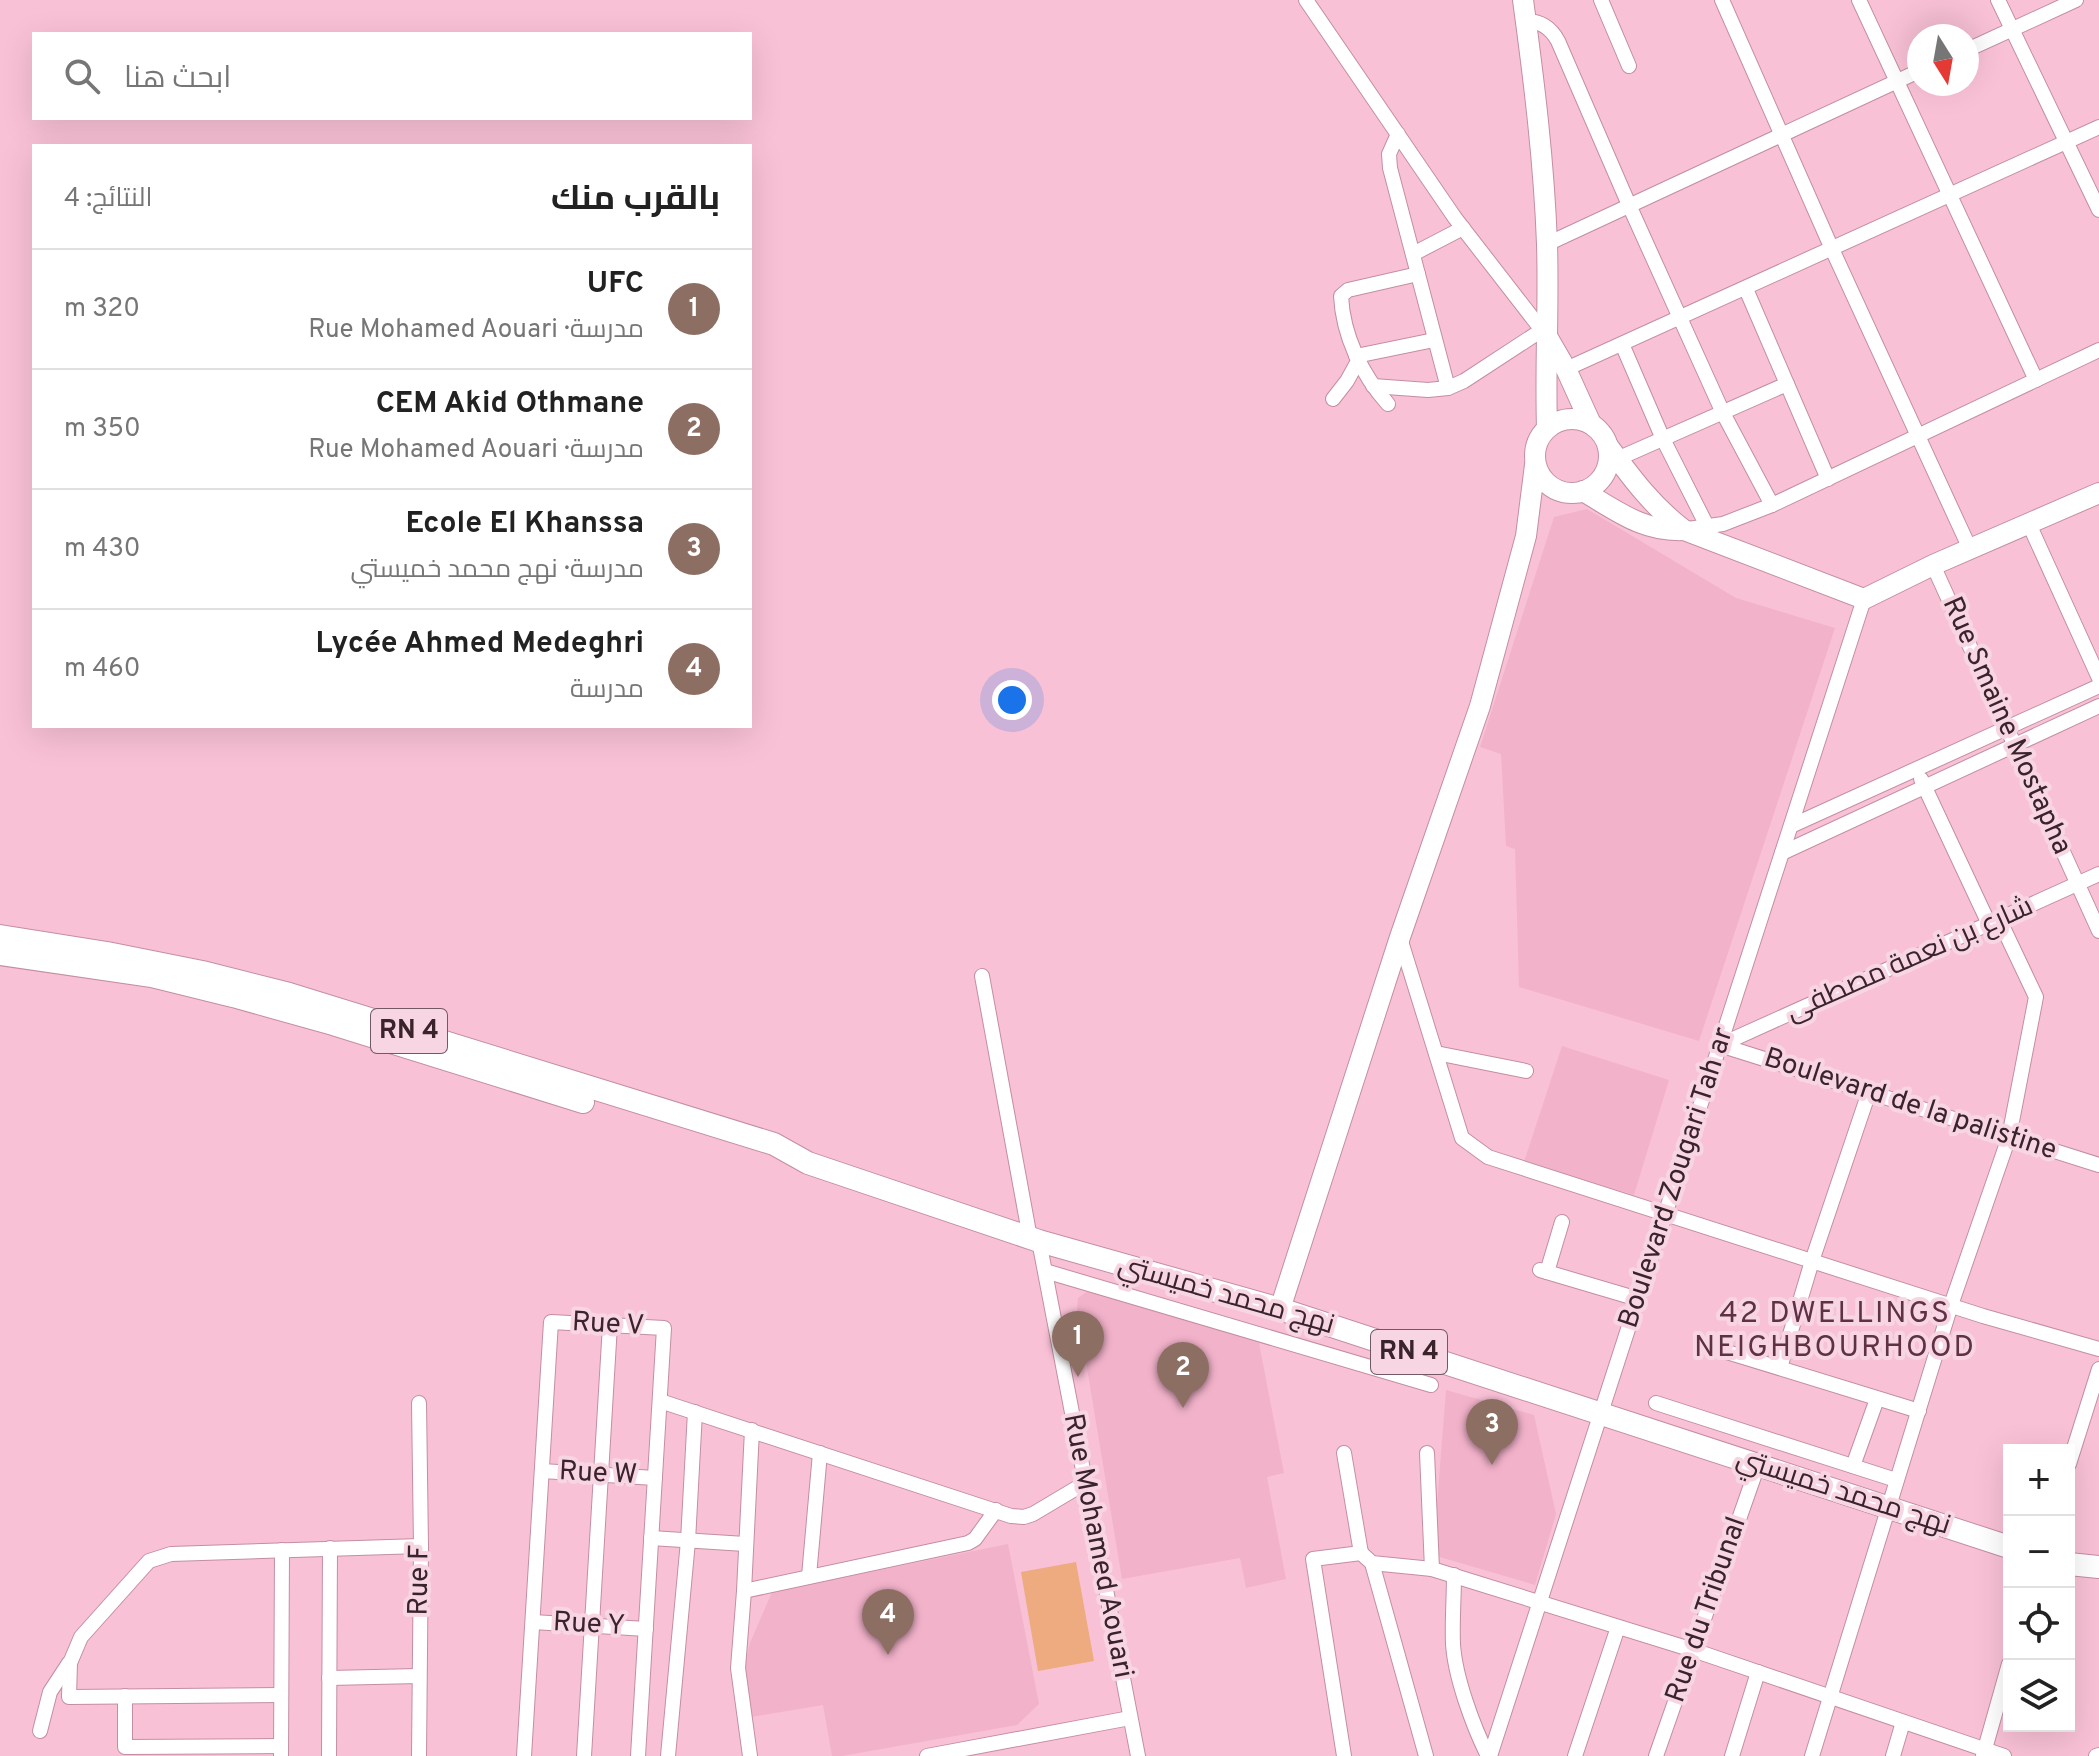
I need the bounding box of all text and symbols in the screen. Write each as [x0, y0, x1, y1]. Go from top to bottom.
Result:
north arrow [1907, 24, 1979, 96]
search box [32, 32, 752, 120]
icon: search [60, 54, 104, 98]
text: ابحث هنا [124, 61, 231, 98]
text: بالقرب منك [551, 179, 720, 222]
text: النتائج: 4 [64, 183, 153, 216]
text: UFC [587, 266, 644, 303]
text: 320 m [64, 293, 140, 326]
text: 1 [689, 293, 699, 326]
text: مدرسة · Rue Mohamed Aouari [308, 314, 644, 347]
text: CEM Akid Othmane [376, 386, 644, 423]
text: 350 m [64, 413, 141, 446]
text: 2 [686, 413, 702, 446]
text: مدرسة · Rue Mohamed Aouari [308, 434, 644, 467]
text: Ecole El Khanssa [406, 506, 644, 543]
text: 430 m [64, 533, 140, 566]
text: 3 [686, 533, 702, 566]
text: مدرسة · نهج محمد خميستي [350, 554, 644, 587]
street label: Rue Smaine Mostapha [1933, 592, 2079, 860]
text: Lycée Ahmed Medeghri [316, 626, 644, 663]
text: 460 m [64, 653, 141, 686]
text: 4 [686, 653, 702, 686]
text: مدرسة [570, 674, 644, 707]
your location [992, 680, 1032, 720]
street label: شارع بن نعمة مصطفى [1781, 889, 2039, 1031]
road number: RN 4 [371, 1009, 447, 1053]
street label: Boulevard Zougari Tah ar [1611, 1023, 1743, 1333]
street label: Boulevard de la palistine [1759, 1041, 2061, 1169]
street label: نهج محمد خميستي [1113, 1248, 1338, 1345]
district label: 42 DWELLINGS NEIGHBOURHOOD [1694, 1296, 1976, 1367]
street label: Rue V [571, 1305, 645, 1345]
pin: 1 [1052, 1311, 1104, 1377]
road number: RN 4 [1371, 1330, 1447, 1374]
pin: 2 [1157, 1342, 1209, 1408]
pin: 3 [1466, 1399, 1518, 1465]
street label: Rue Mohamed Aouari [1054, 1411, 1140, 1681]
street label: نهج محمد خميستي [1731, 1441, 1955, 1546]
map controls [2003, 1444, 2075, 1732]
button: + [2003, 1444, 2075, 1516]
street label: Rue W [558, 1454, 638, 1494]
street label: Rue du Tribunal [1658, 1512, 1756, 1708]
button: − [2003, 1516, 2075, 1588]
street label: Rue F [401, 1544, 439, 1616]
button: locate [2003, 1588, 2075, 1660]
pin: 4 [862, 1589, 914, 1655]
street label: Rue Y [552, 1605, 626, 1645]
button: layers [2003, 1660, 2075, 1732]

